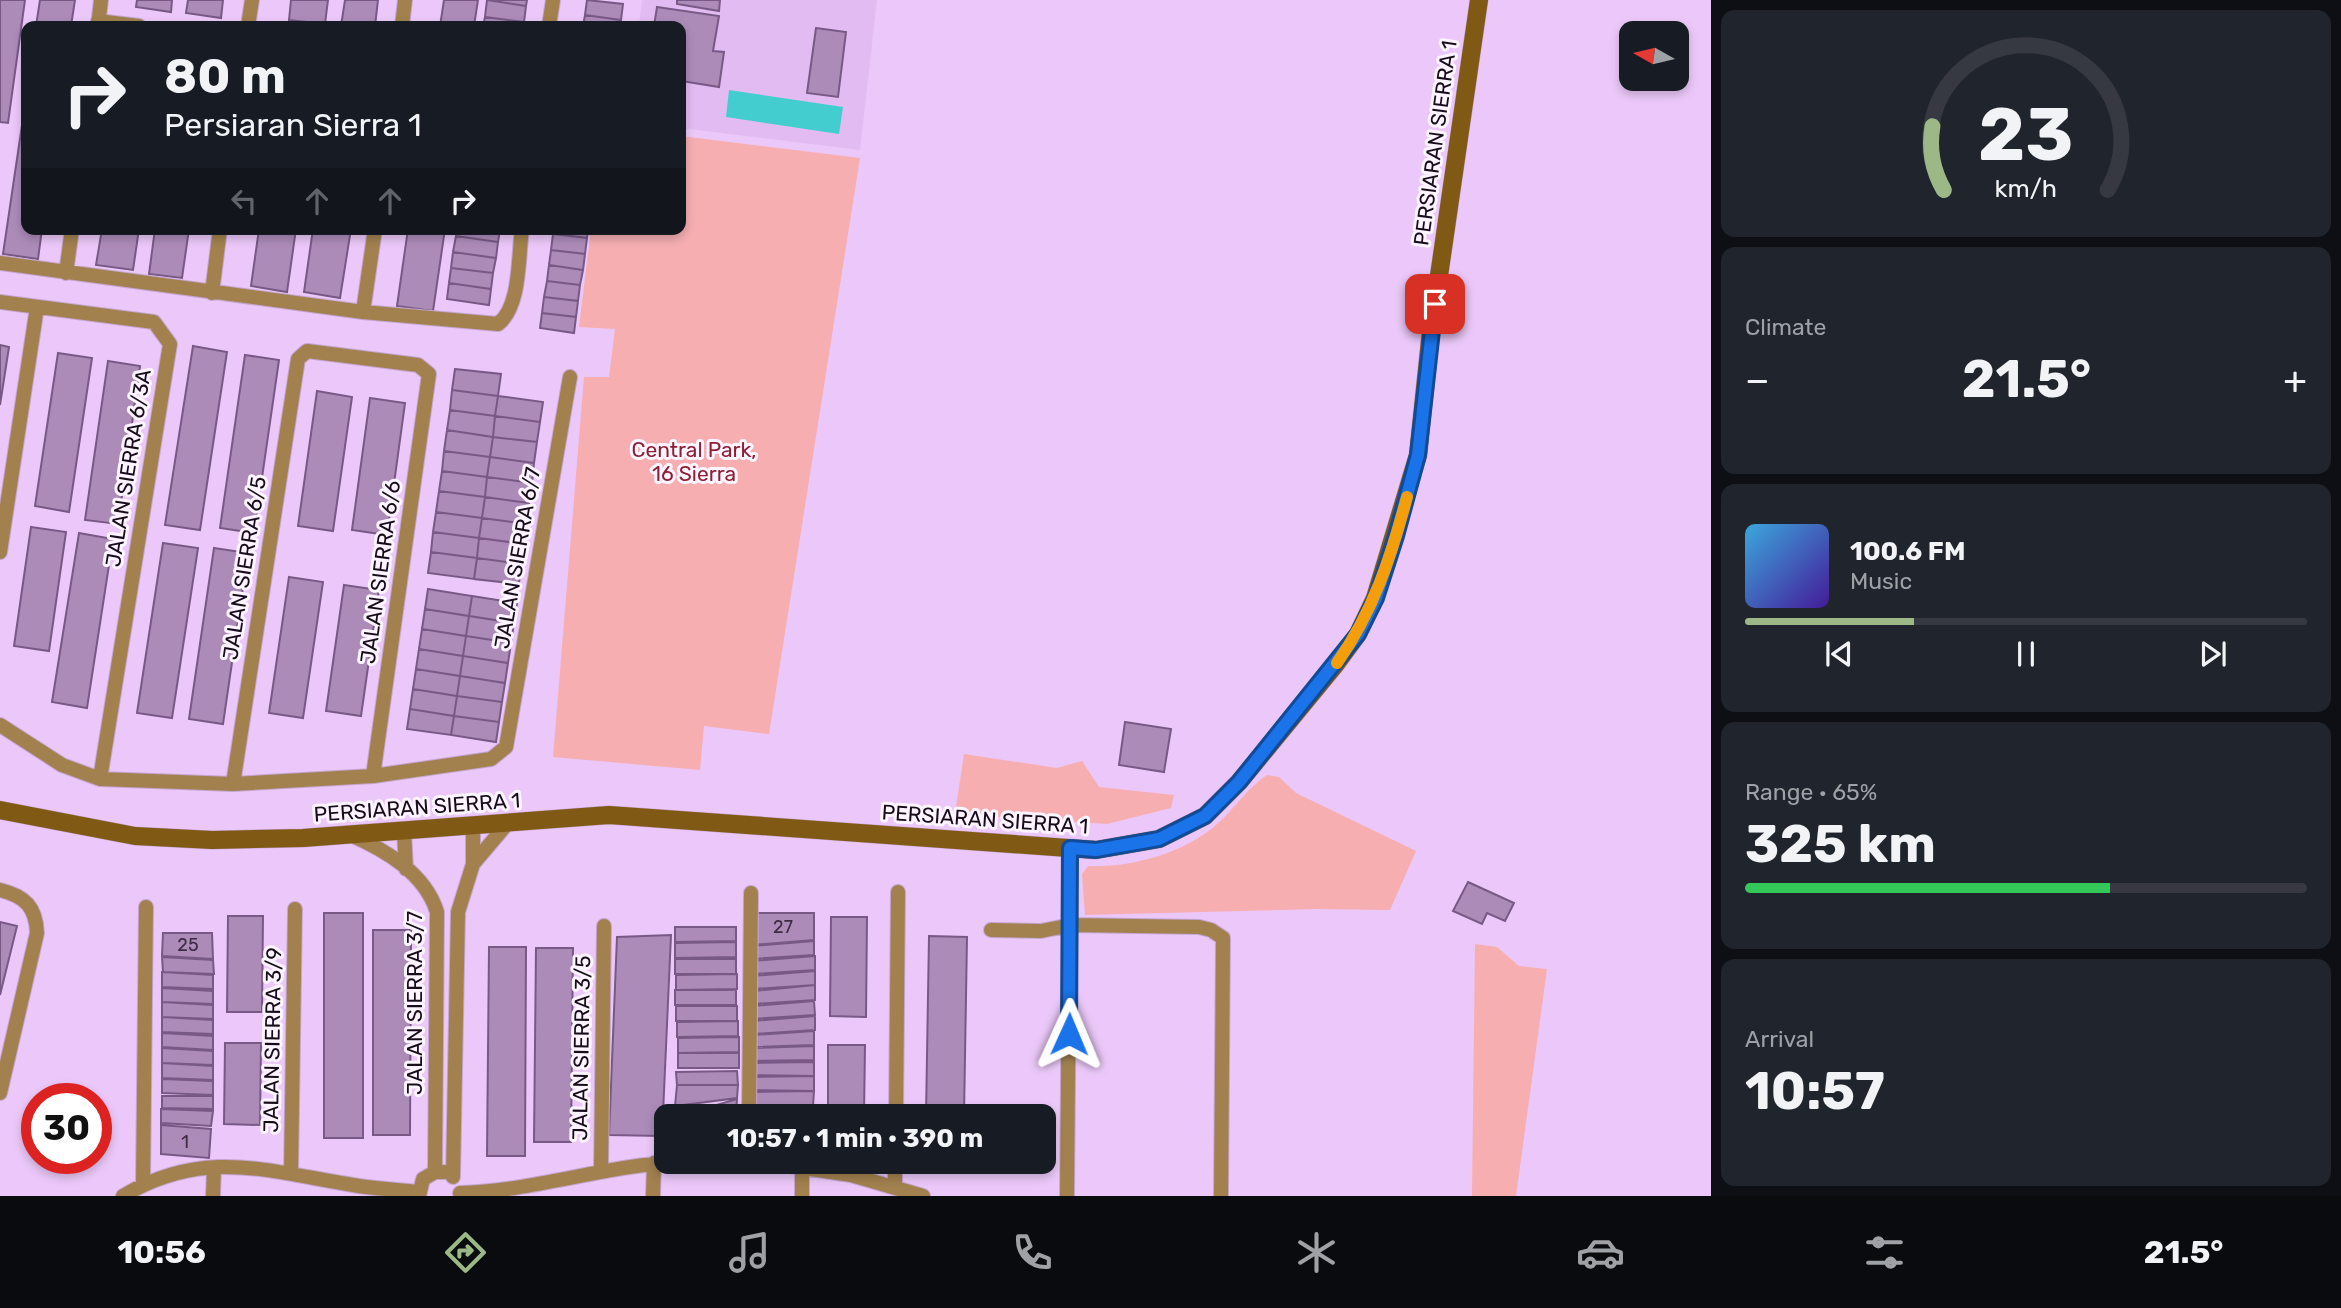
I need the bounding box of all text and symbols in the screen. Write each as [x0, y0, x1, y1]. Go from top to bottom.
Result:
north arrow [1619, 21, 1689, 91]
map controls [1619, 21, 1689, 91]
street label: PERSIARAN SIERRA 1 [1408, 39, 1462, 247]
text: 80 m [164, 47, 286, 105]
icon: right [49, 49, 140, 140]
text: 23 [1978, 92, 2074, 178]
text: Persiaran Sierra 1 [164, 106, 422, 144]
text: km/h [1995, 173, 2057, 202]
icon: left [225, 182, 263, 220]
icon: ahead [298, 182, 336, 220]
icon: ahead [371, 182, 409, 220]
icon: right [444, 182, 482, 220]
pin [1405, 274, 1465, 334]
icon: arrive [1416, 285, 1454, 323]
text: Climate [1745, 313, 1826, 341]
text: 21.5° [1962, 348, 2091, 410]
text: − [1745, 357, 1770, 403]
text: + [2283, 357, 2307, 403]
street label: JALAN SIERRA 6/3A [100, 367, 156, 569]
park label: Central Park, 16 Sierra [631, 437, 757, 486]
street label: JALAN SIERRA 6/7 [489, 465, 545, 651]
street label: JALAN SIERRA 6/5 [217, 474, 271, 662]
street label: JALAN SIERRA 6/6 [355, 479, 405, 665]
text: 100.6 FM [1850, 536, 1965, 567]
text: Music [1850, 567, 1912, 595]
icon: previous [1820, 635, 1858, 673]
icon: pause [2007, 635, 2045, 673]
icon: next [2194, 635, 2232, 673]
text: Range · 65% [1745, 778, 1877, 806]
street label: PERSIARAN SIERRA 1 [313, 787, 521, 827]
street label: PERSIARAN SIERRA 1 [881, 799, 1089, 839]
text: 325 km [1745, 813, 1936, 875]
street label: JALAN SIERRA 3/7 [402, 911, 427, 1095]
house number: 27 [773, 916, 793, 938]
house number: 25 [177, 934, 199, 956]
street label: JALAN SIERRA 3/9 [258, 947, 286, 1133]
street label: JALAN SIERRA 3/5 [567, 955, 595, 1141]
position arrow [1032, 997, 1106, 1071]
text: Arrival [1745, 1025, 1814, 1053]
text: 10:57 [1745, 1060, 1885, 1122]
speed limit sign: 30 [21, 1083, 112, 1174]
text: 10:57 · 1 min · 390 m [727, 1123, 983, 1154]
house number: 1 [181, 1131, 189, 1153]
icon: directions [441, 1228, 490, 1277]
icon: music [725, 1228, 774, 1277]
icon: phone [1008, 1228, 1057, 1277]
icon: climate [1292, 1228, 1341, 1277]
icon: car [1576, 1228, 1625, 1277]
icon: filters [1860, 1228, 1909, 1277]
text: 10:56 [117, 1233, 206, 1271]
text: 21.5° [2144, 1233, 2223, 1271]

